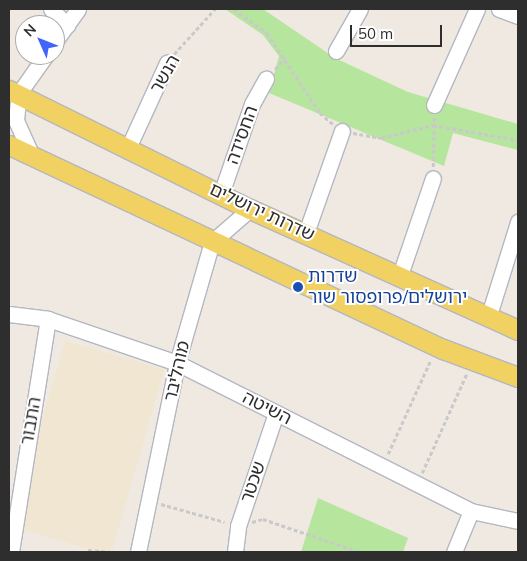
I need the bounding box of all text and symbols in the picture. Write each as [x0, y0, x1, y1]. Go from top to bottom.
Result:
north arrow [15, 15, 65, 65]
scale bar [352, 15, 444, 47]
text: N [20, 20, 40, 40]
text: 50 m [358, 24, 393, 43]
street label: הנשר [146, 51, 184, 97]
street label: החסידה [221, 103, 263, 167]
street label: שדרות ירושלים [206, 178, 318, 246]
place label: שדרות ירושלים/פרופסור שור [308, 266, 467, 308]
marker: שדרות ירושלים/פרופסור שור [292, 281, 304, 293]
street label: מוהליבר [160, 339, 194, 403]
street label: השיטה [239, 387, 295, 429]
street label: התבור [16, 395, 46, 447]
street label: שכטר [236, 459, 270, 505]

